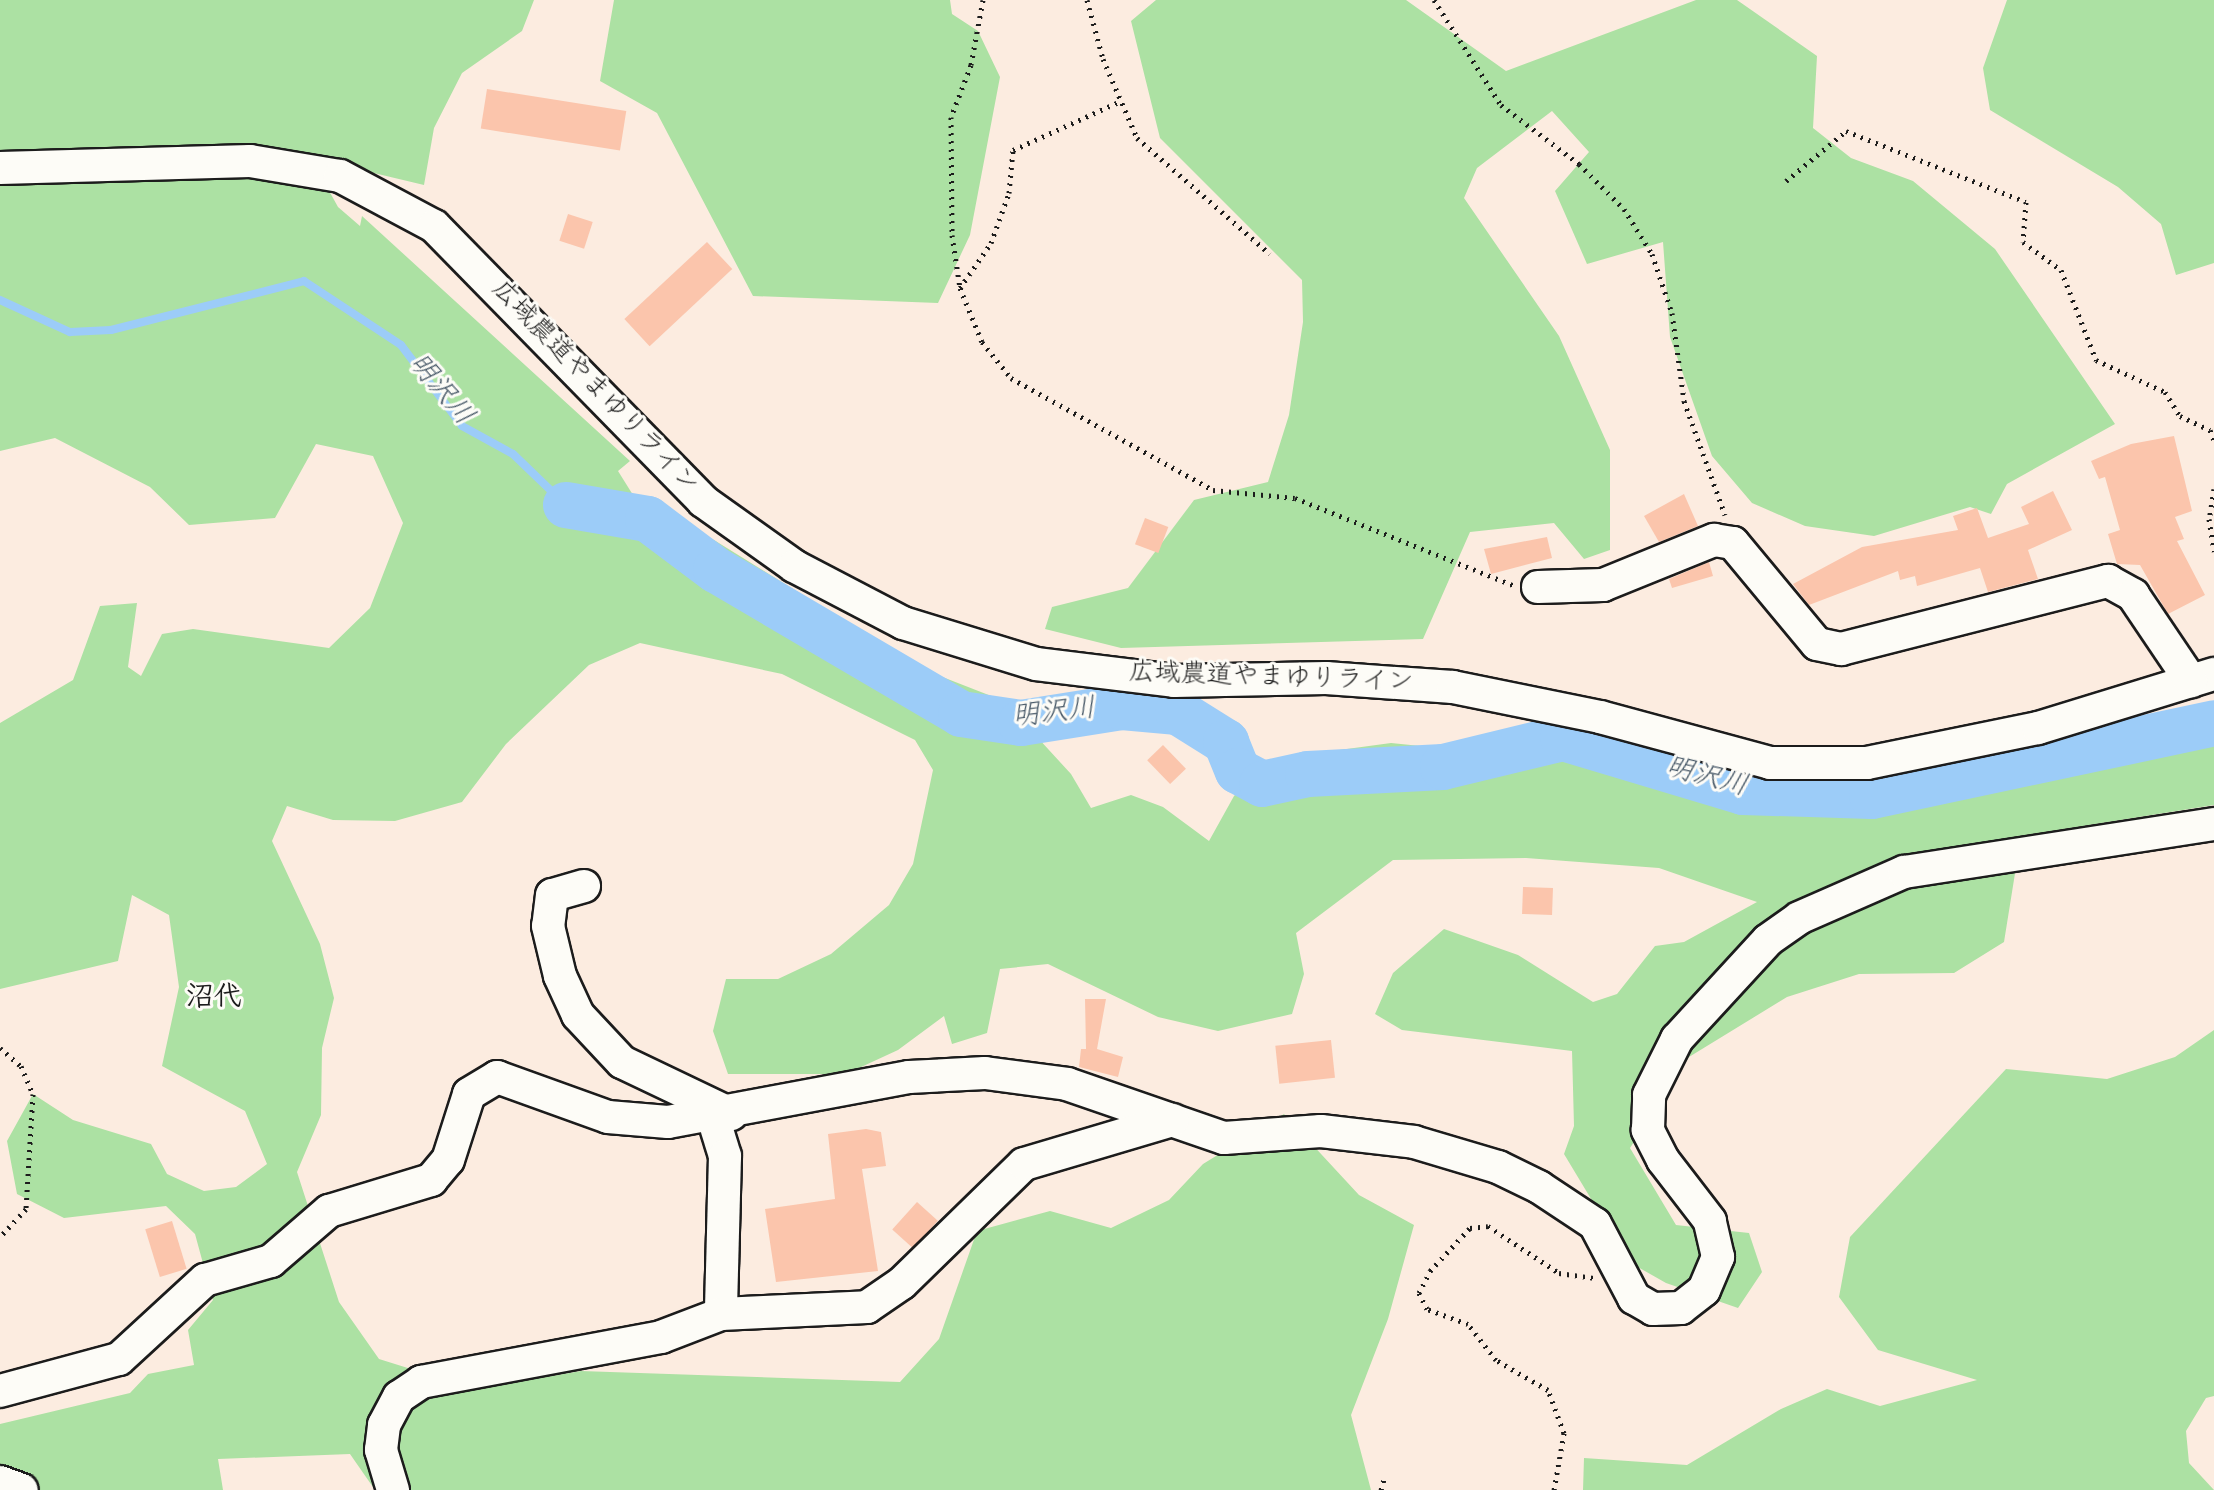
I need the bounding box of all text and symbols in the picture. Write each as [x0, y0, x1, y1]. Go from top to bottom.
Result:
street label: 広域農道やまゆりライン [483, 274, 705, 502]
water label: 明沢川 [399, 348, 479, 434]
street label: 広域農道やまゆりライン [1128, 658, 1414, 700]
water label: 明沢川 [1010, 694, 1098, 736]
water label: 明沢川 [1661, 752, 1751, 806]
district label: 沼代 [186, 983, 242, 1017]

